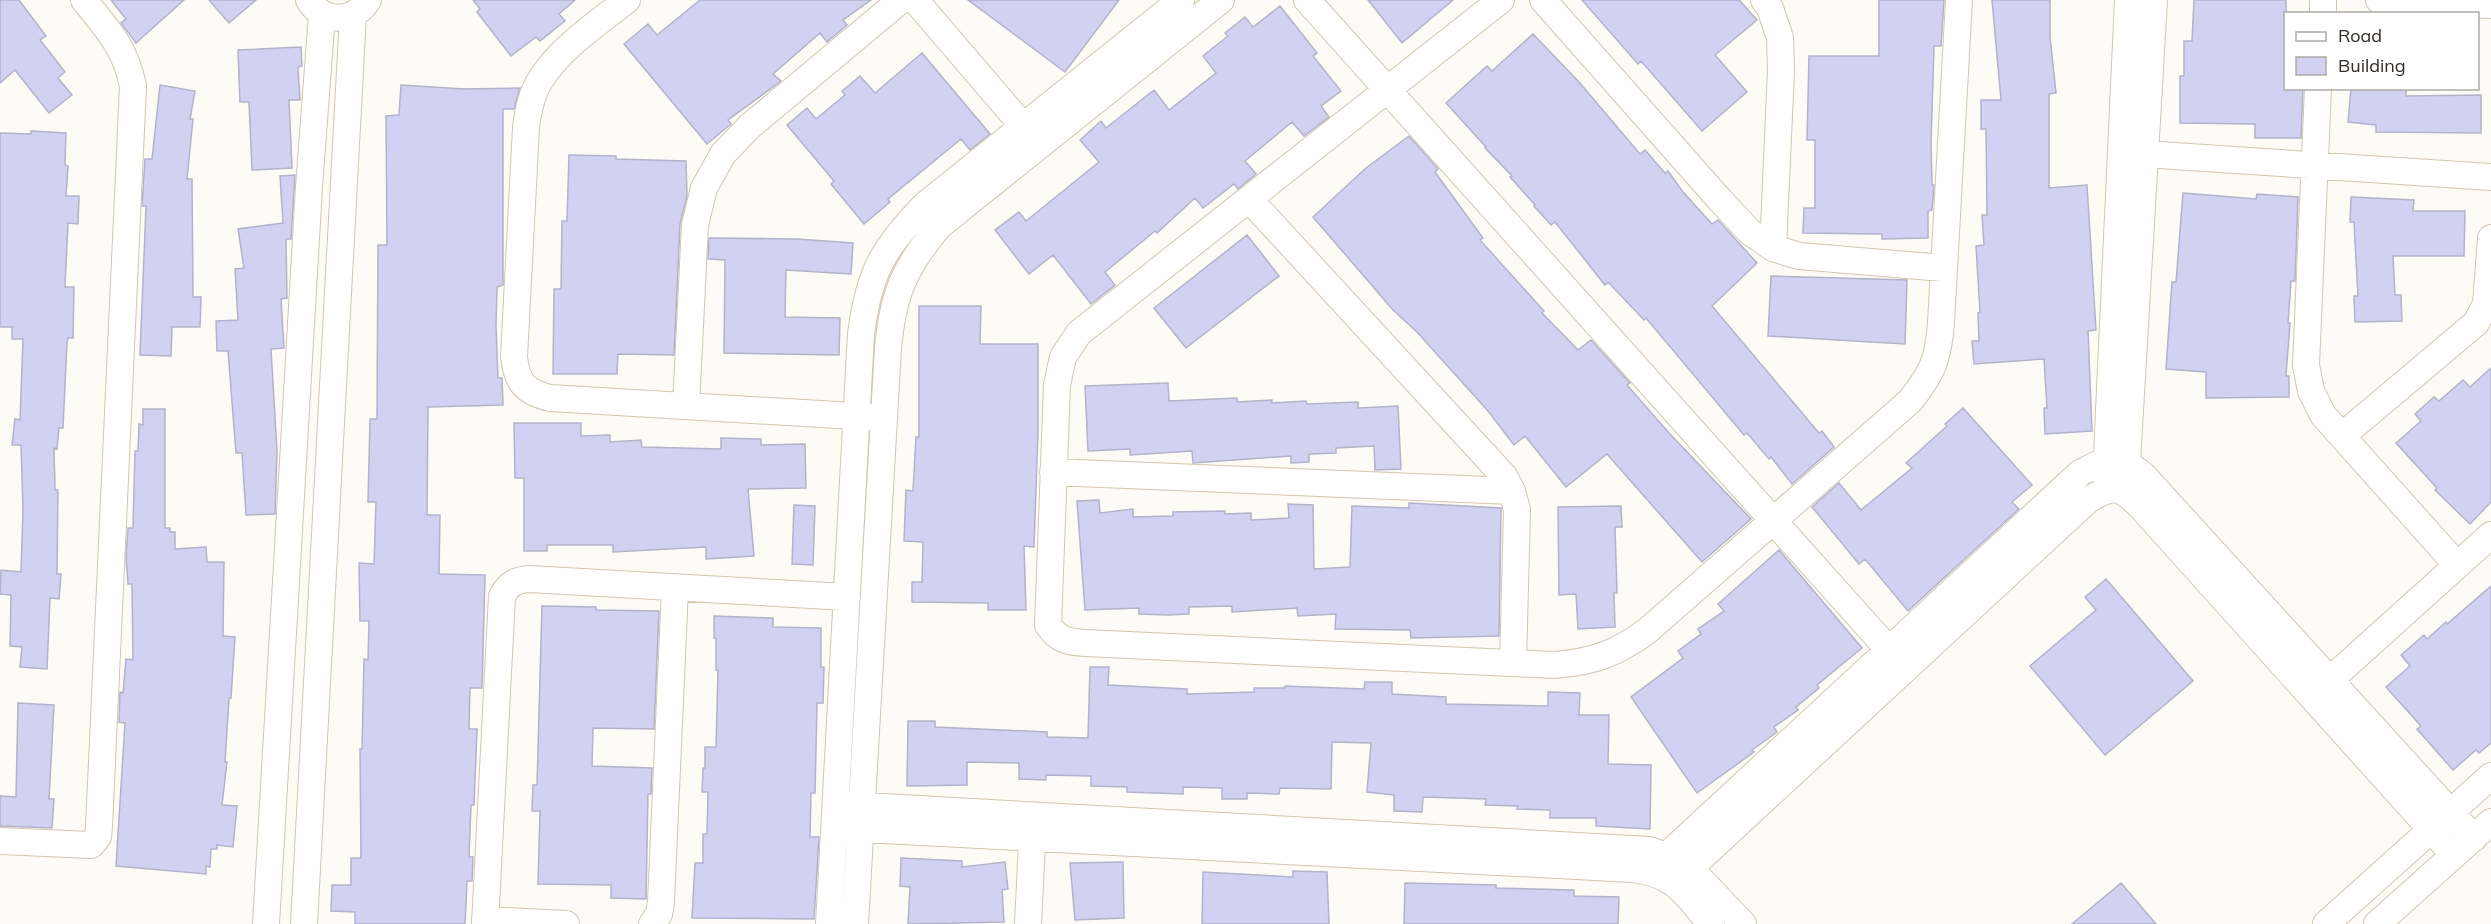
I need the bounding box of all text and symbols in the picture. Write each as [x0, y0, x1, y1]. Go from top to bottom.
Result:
legend [2284, 12, 2479, 90]
text: Road [2338, 24, 2382, 47]
text: Building [2338, 54, 2406, 77]

